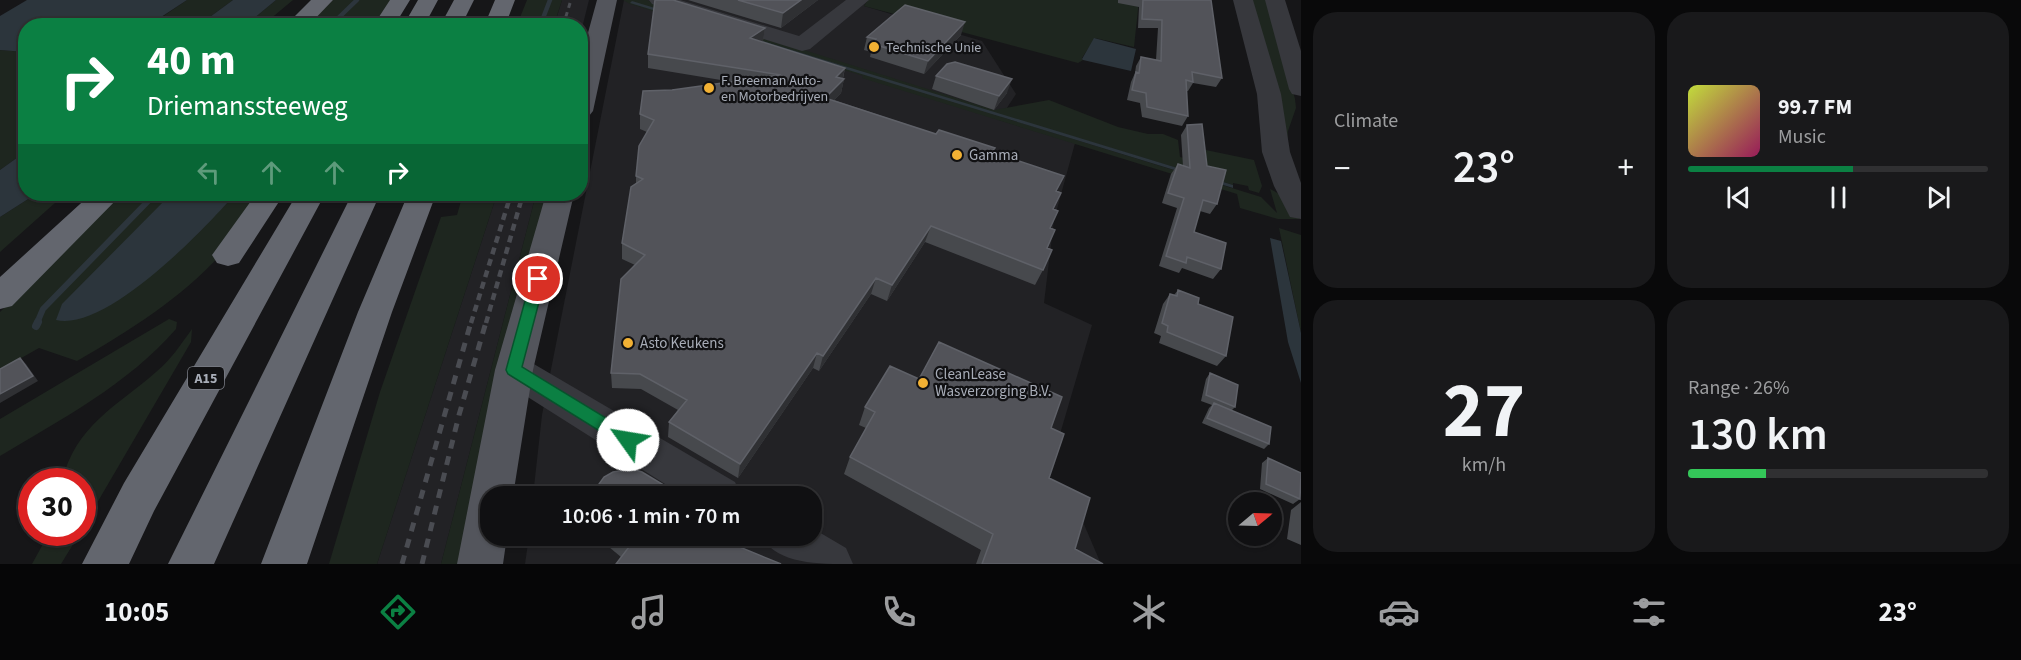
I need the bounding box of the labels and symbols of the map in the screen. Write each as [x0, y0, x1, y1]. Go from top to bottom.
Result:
place label: Technische Unie [886, 38, 981, 58]
marker: Technische Unie [867, 40, 881, 54]
place label: F. Breeman Auto- en Motorbedrijven [721, 71, 828, 107]
marker: F. Breeman Auto- en Motorbedrijven [702, 81, 716, 95]
place label: Gamma [969, 145, 1018, 166]
marker: Gamma [950, 148, 964, 162]
pin [512, 253, 563, 304]
place label: Asto Keukens [640, 333, 724, 354]
marker: Asto Keukens [621, 336, 635, 350]
place label: CleanLease Wasverzorging B.V. [935, 364, 1051, 402]
road number: A15 [188, 367, 224, 389]
marker: CleanLease Wasverzorging B.V. [916, 376, 930, 390]
position arrow [596, 408, 660, 472]
speed limit sign: 30 [18, 468, 96, 546]
north arrow [1228, 492, 1282, 546]

